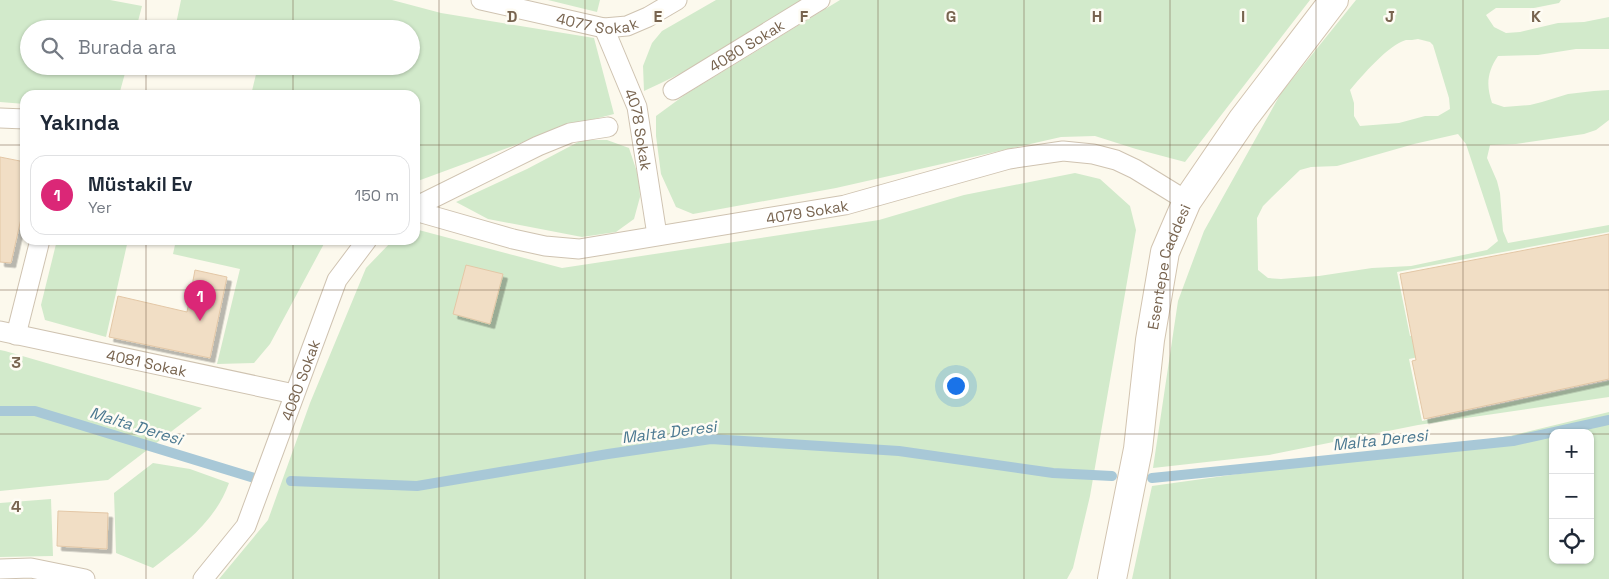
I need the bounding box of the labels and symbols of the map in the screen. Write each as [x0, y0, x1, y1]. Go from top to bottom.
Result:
text: D [507, 6, 517, 27]
text: E [654, 6, 663, 27]
text: F [800, 6, 809, 27]
text: G [946, 6, 956, 27]
text: H [1092, 6, 1102, 27]
text: I [1241, 6, 1245, 27]
text: J [1385, 6, 1395, 27]
text: K [1531, 6, 1541, 27]
street label: 4077 Sokak [555, 8, 641, 37]
street label: 4080 Sokak [705, 15, 788, 75]
street label: 4078 Sokak [621, 85, 656, 172]
street label: 4079 Sokak [764, 195, 850, 227]
street label: Esentepe Caddesi [1142, 201, 1194, 331]
pin: 1 [184, 280, 216, 321]
street label: 4080 Sokak [276, 337, 324, 423]
street label: 4081 Sokak [105, 345, 189, 380]
text: 3 [11, 352, 21, 373]
your location [943, 373, 969, 399]
water label: Malta Deresi [87, 402, 187, 451]
water label: Malta Deresi [620, 416, 720, 448]
water label: Malta Deresi [1332, 424, 1431, 455]
text: 4 [11, 496, 21, 517]

